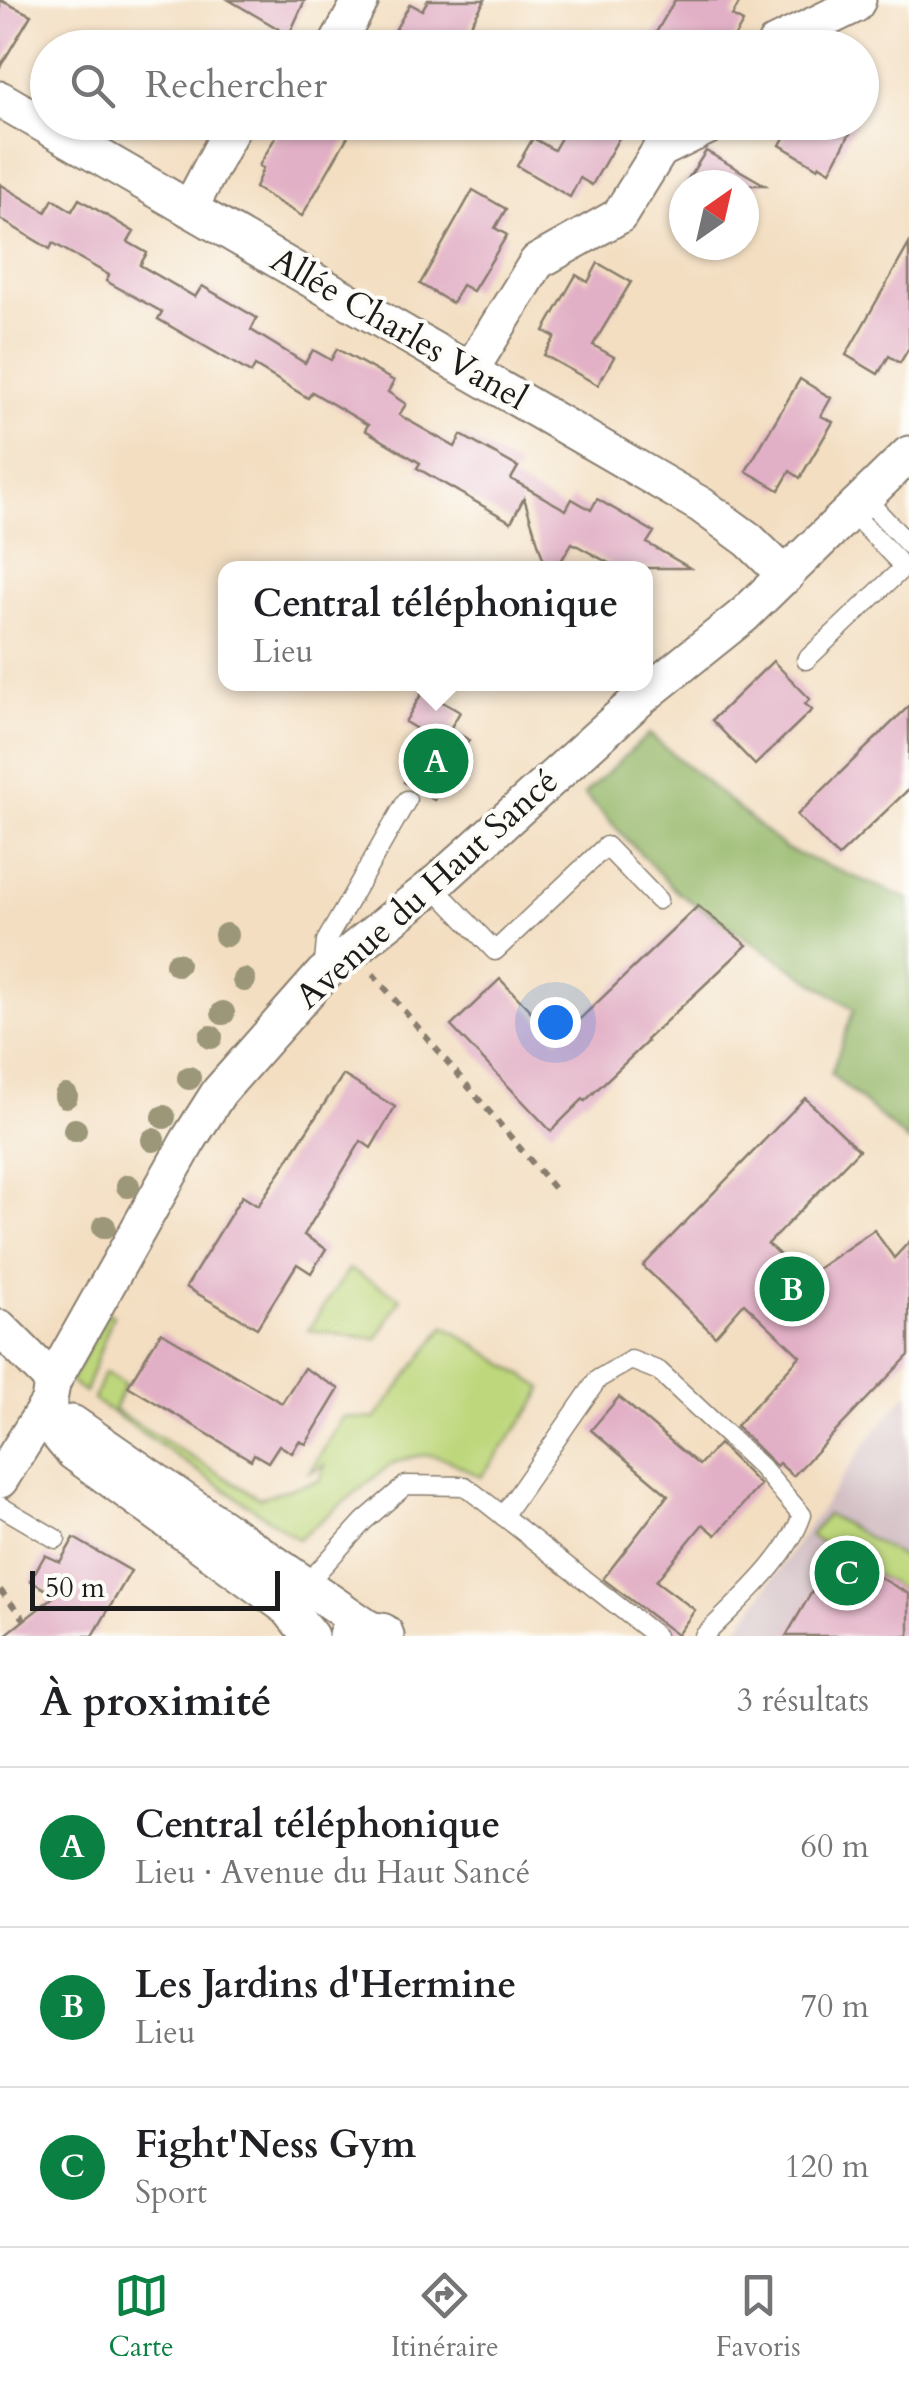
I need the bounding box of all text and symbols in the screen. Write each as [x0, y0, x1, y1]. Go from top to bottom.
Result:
search box [30, 30, 879, 140]
icon: search [65, 58, 120, 113]
text: Rechercher [145, 59, 327, 111]
north arrow [669, 170, 759, 260]
street label: Allée Charles Vanel [262, 236, 536, 422]
popup [218, 561, 653, 691]
text: Central téléphonique [253, 578, 618, 630]
text: Lieu [253, 630, 313, 674]
pin: A [404, 724, 468, 798]
street label: Avenue du Haut Sancé [287, 760, 567, 1018]
your location [530, 997, 581, 1048]
pin: B [760, 1252, 824, 1326]
pin: C [814, 1536, 880, 1610]
scale bar [30, 1566, 280, 1610]
text: 50 m [45, 1569, 105, 1607]
text: À proximité [40, 1673, 272, 1730]
text: 3 résultats [737, 1679, 869, 1723]
text: Central téléphonique [135, 1799, 500, 1851]
text: A [60, 1825, 85, 1869]
text: 60 m [801, 1825, 869, 1869]
text: Lieu · Avenue du Haut Sancé [135, 1851, 530, 1895]
text: Les Jardins d'Hermine [135, 1959, 516, 2011]
text: B [61, 1985, 84, 2029]
text: 70 m [801, 1985, 869, 2029]
text: Lieu [135, 2011, 195, 2055]
text: Fight'Ness Gym [135, 2119, 416, 2171]
text: C [60, 2145, 85, 2189]
text: 120 m [784, 2145, 869, 2189]
text: Sport [135, 2171, 207, 2215]
tab: Carte [108, 2268, 174, 2366]
tab: Itinéraire [391, 2268, 499, 2366]
tab: Favoris [716, 2268, 801, 2366]

